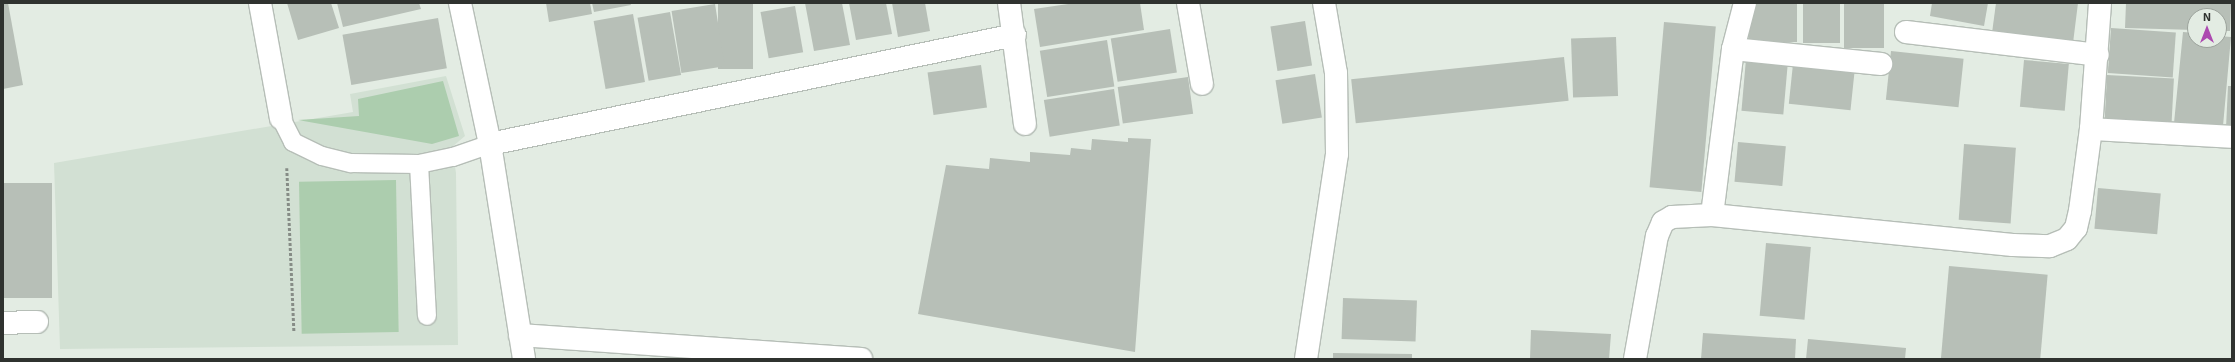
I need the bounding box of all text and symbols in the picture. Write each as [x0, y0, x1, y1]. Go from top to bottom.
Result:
north arrow [2187, 8, 2227, 48]
text: N [2203, 10, 2211, 23]

